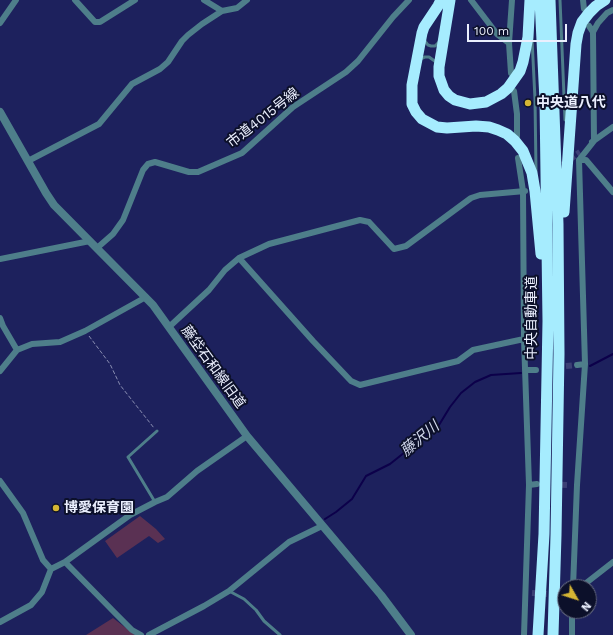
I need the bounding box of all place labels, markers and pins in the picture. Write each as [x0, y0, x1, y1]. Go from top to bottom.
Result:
place label: 中央道八代 [536, 95, 606, 111]
marker: 中央道八代 [523, 98, 533, 108]
place label: 博愛保育園 [64, 500, 134, 516]
marker: 博愛保育園 [51, 503, 61, 513]

